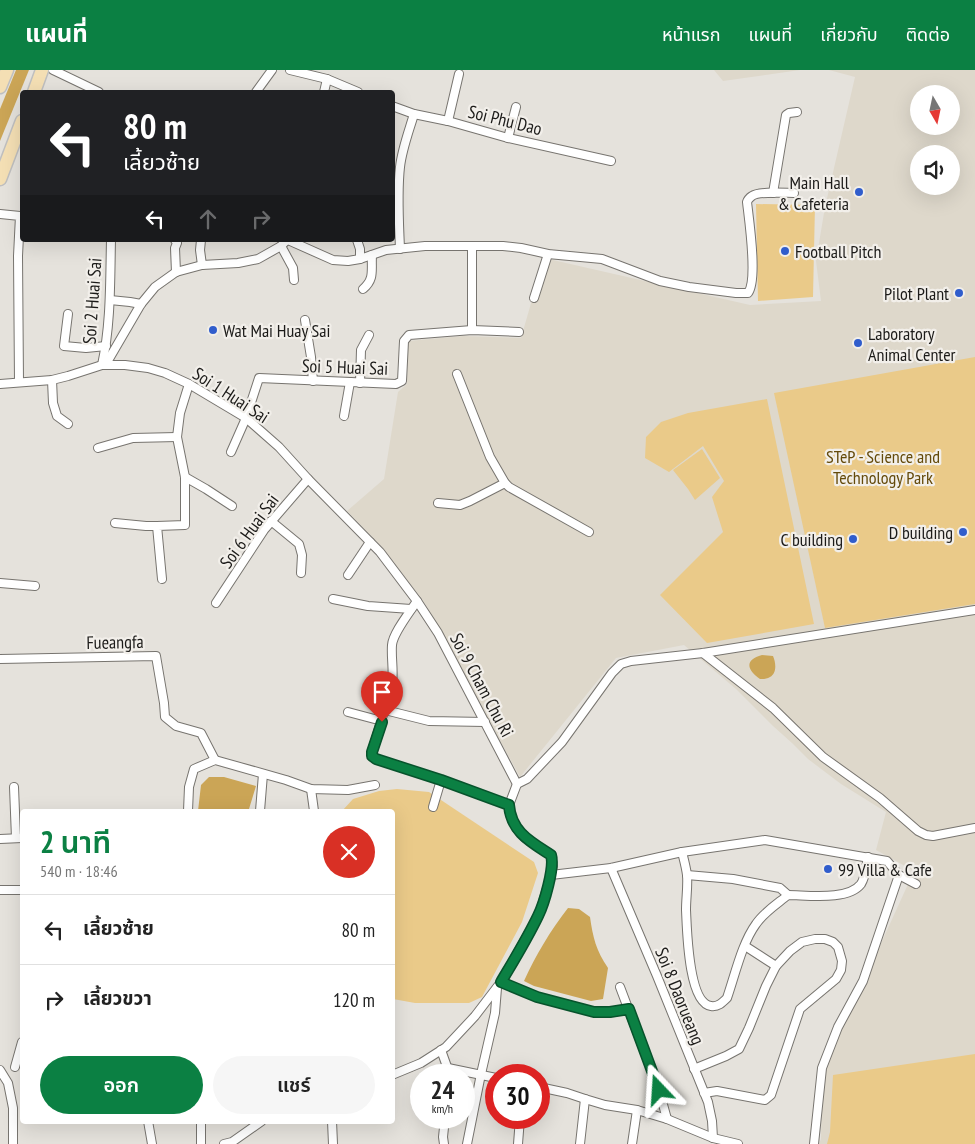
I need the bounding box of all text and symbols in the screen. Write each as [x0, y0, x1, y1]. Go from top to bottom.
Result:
text: แผนที่ [25, 18, 88, 49]
text: หน้าแรก [662, 23, 720, 46]
text: แผนที่ [748, 23, 792, 46]
text: เกี่ยวกับ [820, 23, 878, 46]
text: ติดต่อ [906, 23, 950, 46]
north arrow [910, 85, 960, 135]
map controls [910, 85, 960, 195]
street label: Soi Phu Dao [466, 100, 545, 140]
text: 80 m [123, 103, 187, 149]
icon: left [40, 110, 105, 175]
button: sound [910, 145, 960, 195]
text: เลี้ยวซ้าย [123, 148, 200, 176]
place label: Main Hall & Cafeteria [778, 171, 850, 215]
marker: Main Hall & Cafeteria [853, 186, 865, 198]
icon: left [141, 205, 169, 233]
icon: ahead [194, 205, 222, 233]
icon: right [247, 205, 275, 233]
place label: Football Pitch [795, 240, 881, 263]
marker: Football Pitch [779, 245, 791, 257]
street label: Soi 2 Huai Sai [78, 257, 106, 345]
place label: Pilot Plant [884, 282, 949, 305]
marker: Pilot Plant [953, 287, 965, 299]
place label: Wat Mai Huay Sai [223, 319, 330, 342]
place label: Laboratory Animal Center [868, 322, 956, 366]
marker: Wat Mai Huay Sai [207, 324, 219, 336]
marker: Laboratory Animal Center [852, 337, 864, 349]
street label: Soi 5 Huai Sai [301, 354, 389, 380]
street label: Soi 1 Huai Sai [189, 362, 273, 428]
park label: STeP - Science and Technology Park [826, 445, 940, 489]
street label: Soi 6 Huai Sai [214, 489, 284, 573]
place label: D building [889, 521, 953, 544]
marker: D building [957, 526, 969, 538]
place label: C building [780, 528, 843, 551]
marker: C building [847, 533, 859, 545]
street label: Soi 9 Cham Chu Ri [445, 629, 519, 741]
street label: Fueangfa [86, 630, 144, 654]
pin [361, 671, 403, 722]
icon: arrive [368, 678, 396, 706]
text: 2 นาที [40, 822, 111, 861]
button: close [323, 826, 375, 878]
place label: 99 Villa & Cafe [838, 858, 932, 881]
text: 540 m · 18:46 [40, 861, 118, 881]
marker: 99 Villa & Cafe [822, 863, 834, 875]
icon: left [40, 916, 68, 944]
text: เลี้ยวซ้าย [83, 916, 154, 940]
text: 80 m [342, 918, 375, 942]
street label: Soi 8 Daorueang [650, 944, 710, 1048]
icon: right [40, 986, 68, 1014]
text: เลี้ยวขวา [83, 986, 152, 1010]
text: 120 m [333, 988, 375, 1012]
button: ออก [40, 1056, 203, 1114]
button: แชร์ [213, 1056, 375, 1114]
position arrow [632, 1063, 684, 1115]
speed limit sign: 30 [485, 1064, 550, 1129]
text: 24 [431, 1074, 454, 1106]
text: km/h [432, 1101, 453, 1116]

